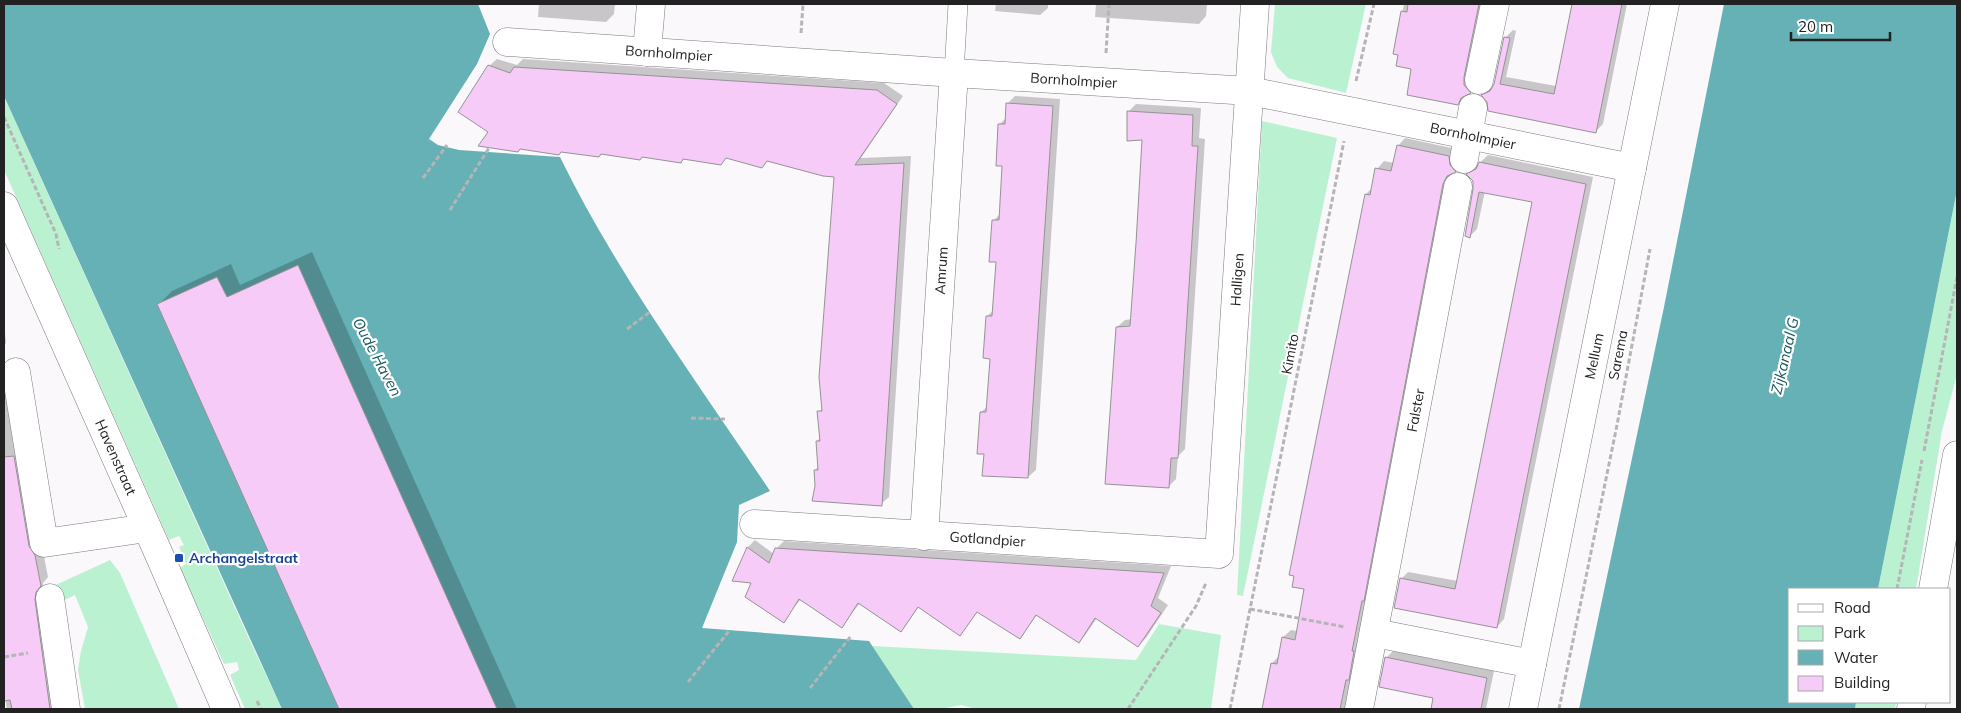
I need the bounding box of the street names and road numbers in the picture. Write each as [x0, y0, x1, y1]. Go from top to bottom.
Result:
street label: Bornholmpier [625, 41, 714, 65]
street label: Bornholmpier [1030, 69, 1119, 92]
street label: Bornholmpier [1428, 118, 1518, 154]
street label: Amrum [931, 246, 952, 295]
street label: Halligen [1226, 252, 1248, 307]
street label: Sarema [1604, 329, 1632, 381]
street label: Mellum [1581, 331, 1608, 381]
street label: Kimito [1277, 332, 1303, 376]
street label: Falster [1403, 386, 1429, 434]
street label: Havenstraat [91, 417, 141, 498]
street label: Gotlandpier [949, 528, 1027, 551]

